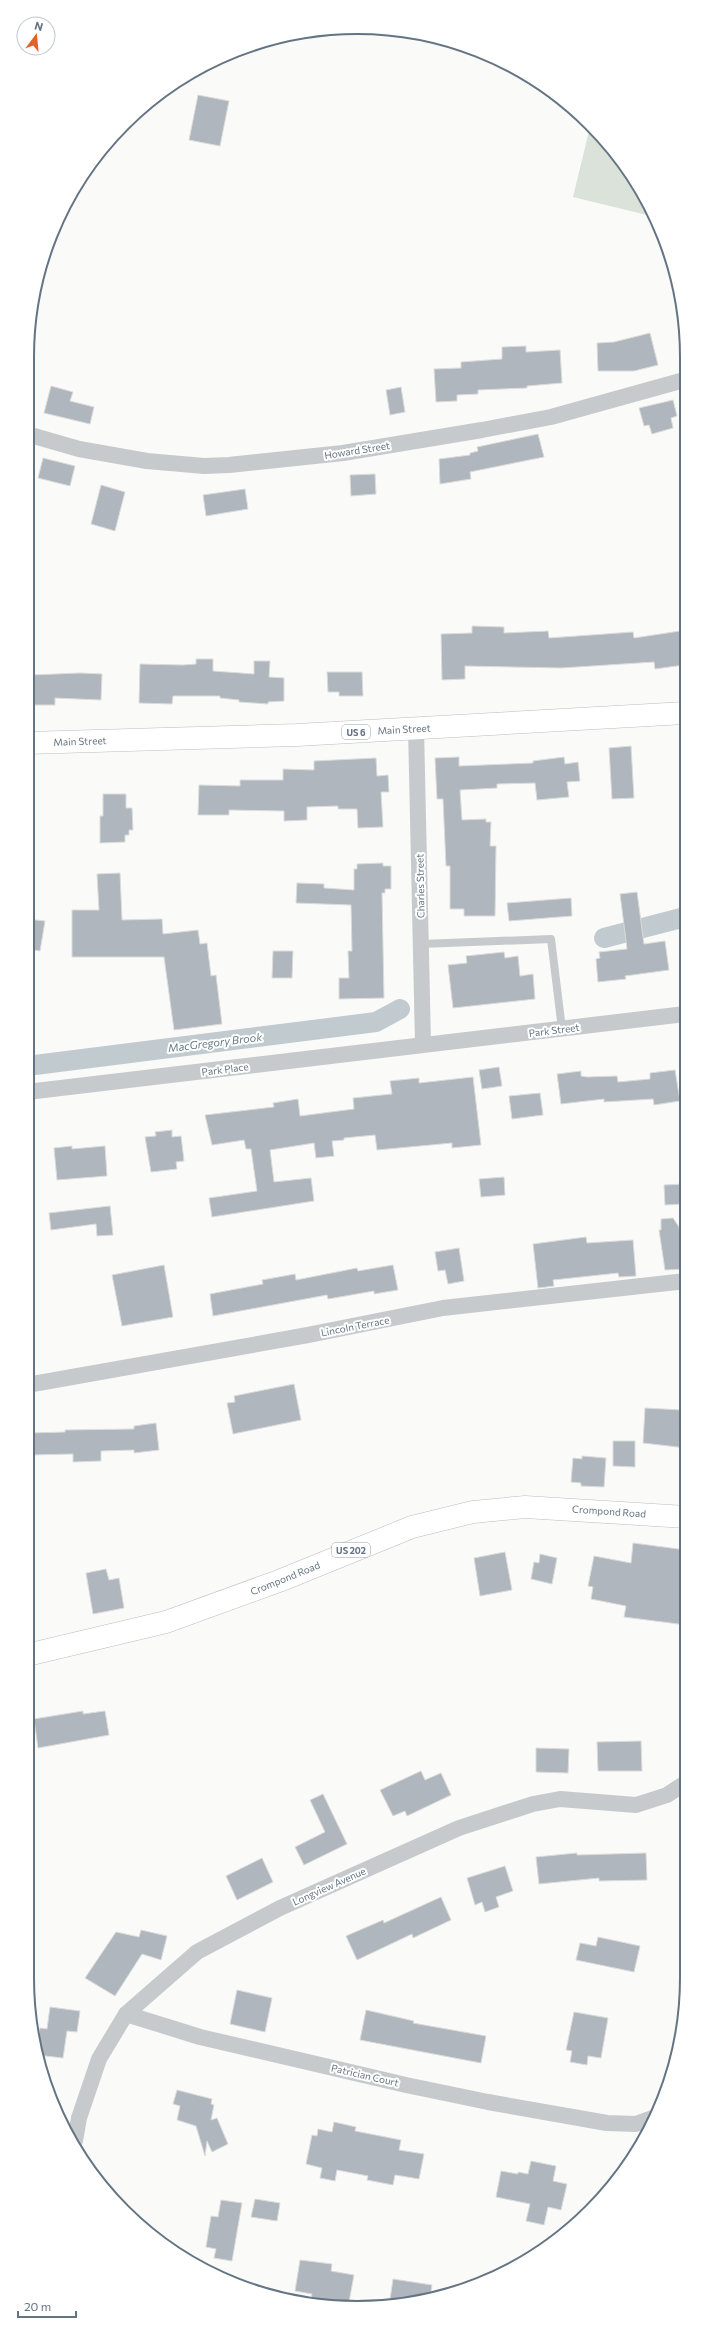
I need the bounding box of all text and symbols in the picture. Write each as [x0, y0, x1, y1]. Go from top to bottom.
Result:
north arrow [16, 16, 56, 56]
text: N [33, 19, 45, 33]
street label: Howard Street [323, 439, 391, 461]
street label: Main Street [377, 722, 431, 736]
road number: US 6 [342, 725, 370, 739]
street label: Main Street [53, 734, 107, 748]
street label: Charles Street [413, 854, 427, 918]
street label: Park Street [528, 1021, 580, 1039]
water label: MacGregory Brook [167, 1030, 264, 1054]
street label: Park Place [201, 1060, 249, 1078]
street label: Lincoln Terrace [320, 1313, 390, 1339]
street label: Crompond Road [572, 1502, 647, 1520]
road number: US 202 [332, 1543, 370, 1557]
street label: Crompond Road [248, 1558, 322, 1597]
street label: Longview Avenue [290, 1864, 368, 1908]
street label: Patrician Court [330, 2061, 400, 2089]
scale bar [18, 2293, 76, 2319]
text: 20 m [24, 2299, 51, 2313]

